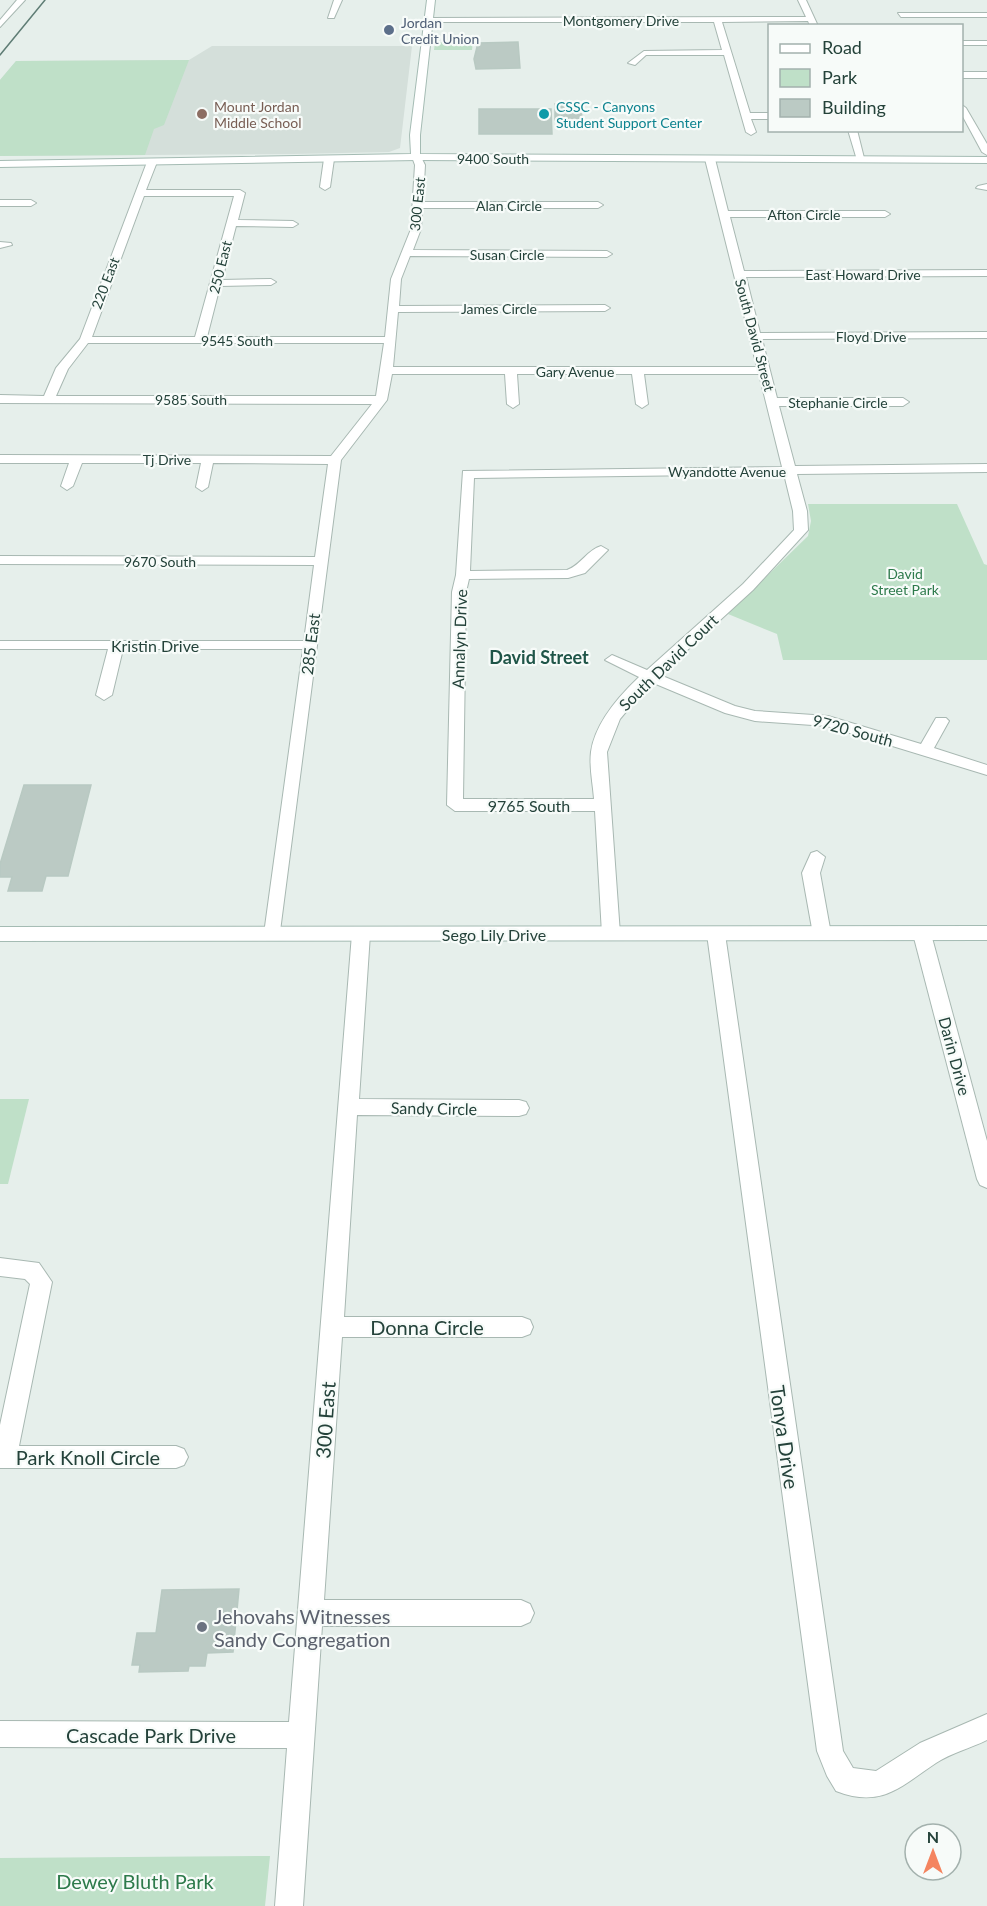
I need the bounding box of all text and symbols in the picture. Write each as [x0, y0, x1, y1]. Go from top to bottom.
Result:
street label: Montgomery Drive [563, 12, 679, 29]
place label: Jordan Credit Union [401, 14, 479, 47]
marker: Jordan Credit Union [382, 23, 396, 37]
legend [768, 24, 963, 132]
text: Road [822, 36, 862, 58]
text: Park [822, 66, 858, 88]
text: Building [822, 96, 886, 118]
place label: Mount Jordan Middle School [214, 98, 301, 131]
place label: CSSC - Canyons Student Support Center [556, 98, 702, 131]
marker: Mount Jordan Middle School [195, 107, 209, 121]
marker: CSSC - Canyons Student Support Center [537, 107, 551, 121]
street label: 9400 South [457, 150, 529, 167]
street label: 300 East [406, 176, 428, 232]
street label: Alan Circle [476, 197, 542, 214]
street label: Afton Circle [768, 206, 840, 223]
street label: 250 East [205, 239, 235, 295]
street label: Susan Circle [470, 246, 544, 263]
street label: 220 East [87, 255, 123, 311]
street label: East Howard Drive [805, 266, 921, 283]
street label: South David Street [732, 277, 778, 393]
street label: James Circle [461, 300, 537, 317]
street label: Floyd Drive [836, 328, 906, 345]
street label: 9545 South [201, 332, 273, 349]
street label: Gary Avenue [536, 363, 614, 380]
street label: 9585 South [155, 391, 227, 408]
street label: Stephanie Circle [788, 394, 888, 411]
street label: Tj Drive [143, 451, 191, 468]
street label: Wyandotte Avenue [668, 463, 786, 480]
street label: 9670 South [124, 553, 196, 570]
park label: David Street Park [871, 565, 940, 598]
street label: Annalyn Drive [448, 589, 470, 689]
street label: South David Court [615, 610, 722, 714]
street label: 285 East [297, 612, 323, 676]
street label: Kristin Drive [111, 636, 199, 655]
district label: David Street [489, 646, 589, 668]
street label: 9720 South [811, 710, 895, 750]
street label: 9765 South [488, 796, 570, 815]
street label: Sego Lily Drive [442, 925, 546, 944]
street label: Darin Drive [935, 1015, 975, 1097]
street label: Sandy Circle [391, 1098, 477, 1118]
street label: Donna Circle [370, 1315, 484, 1339]
street label: 300 East [310, 1381, 340, 1459]
street label: Tonya Drive [766, 1384, 804, 1490]
street label: Park Knoll Circle [16, 1445, 160, 1469]
place label: Jehovahs Witnesses Sandy Congregation [214, 1604, 390, 1651]
marker: Jehovahs Witnesses Sandy Congregation [195, 1620, 209, 1634]
street label: Cascade Park Drive [66, 1723, 236, 1747]
north arrow [903, 1822, 963, 1882]
text: N [927, 1827, 939, 1846]
park label: Dewey Bluth Park [56, 1869, 215, 1893]

